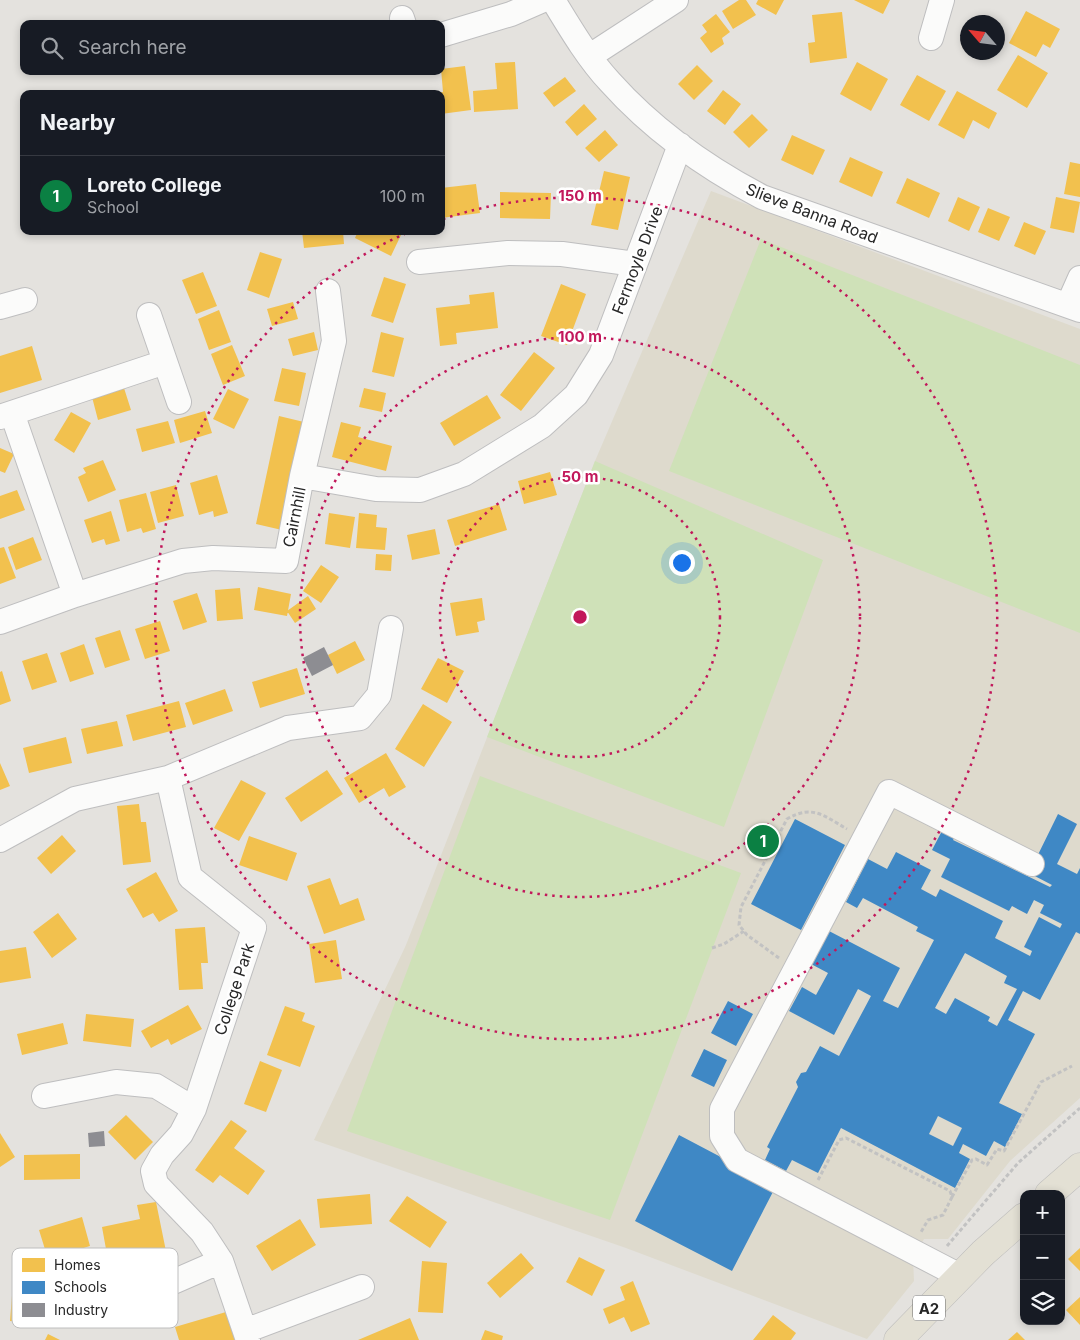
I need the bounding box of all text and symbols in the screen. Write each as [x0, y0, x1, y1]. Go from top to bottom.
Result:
north arrow [960, 15, 1005, 60]
search box [20, 20, 445, 75]
icon: search [38, 34, 66, 62]
text: Search here [78, 36, 187, 59]
text: Nearby [40, 110, 115, 135]
text: Loreto College [87, 174, 222, 197]
street label: Slieve Banna Road [743, 179, 881, 247]
text: 1 [53, 186, 59, 206]
text: 100 m [380, 186, 425, 206]
text: 150 m [558, 186, 602, 205]
text: School [87, 197, 139, 217]
street label: Fermoyle Drive [607, 203, 667, 317]
text: 100 m [558, 327, 602, 346]
text: 50 m [562, 467, 598, 486]
street label: Cairnhill [278, 485, 310, 549]
your location [669, 550, 695, 576]
centre of rings [571, 608, 589, 626]
pin: 1 [747, 822, 779, 860]
street label: College Park [210, 940, 258, 1038]
map controls [1020, 1190, 1065, 1325]
button: + [1020, 1190, 1065, 1235]
button: − [1020, 1235, 1065, 1280]
legend [12, 1248, 178, 1328]
text: Homes [54, 1256, 101, 1273]
text: Schools [54, 1278, 107, 1295]
button: layers [1020, 1280, 1065, 1325]
road number: A2 [913, 1296, 945, 1320]
text: Industry [54, 1301, 108, 1318]

